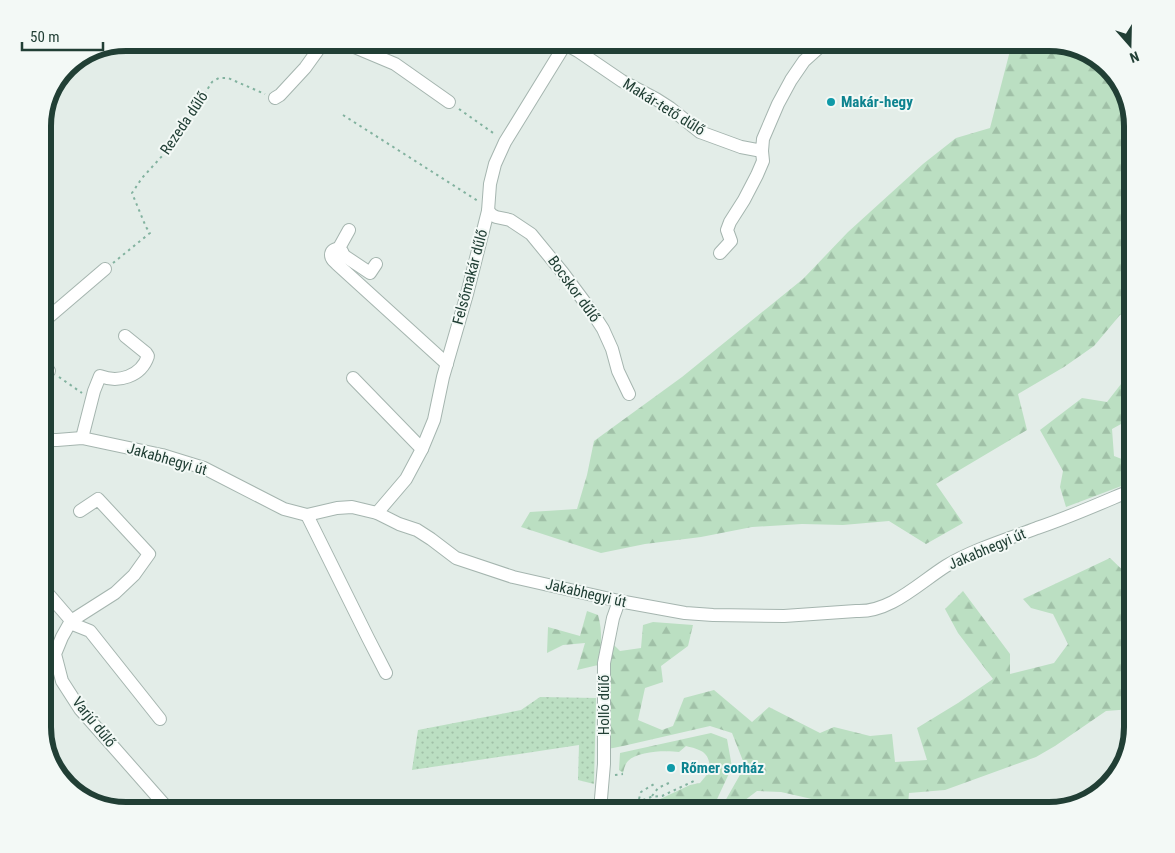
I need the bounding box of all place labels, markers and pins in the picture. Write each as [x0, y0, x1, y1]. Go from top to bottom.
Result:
place label: Makár-hegy [841, 93, 913, 111]
marker: Makár-hegy [825, 96, 837, 108]
place label: Rőmer sorház [681, 759, 764, 777]
marker: Rőmer sorház [665, 762, 677, 774]

